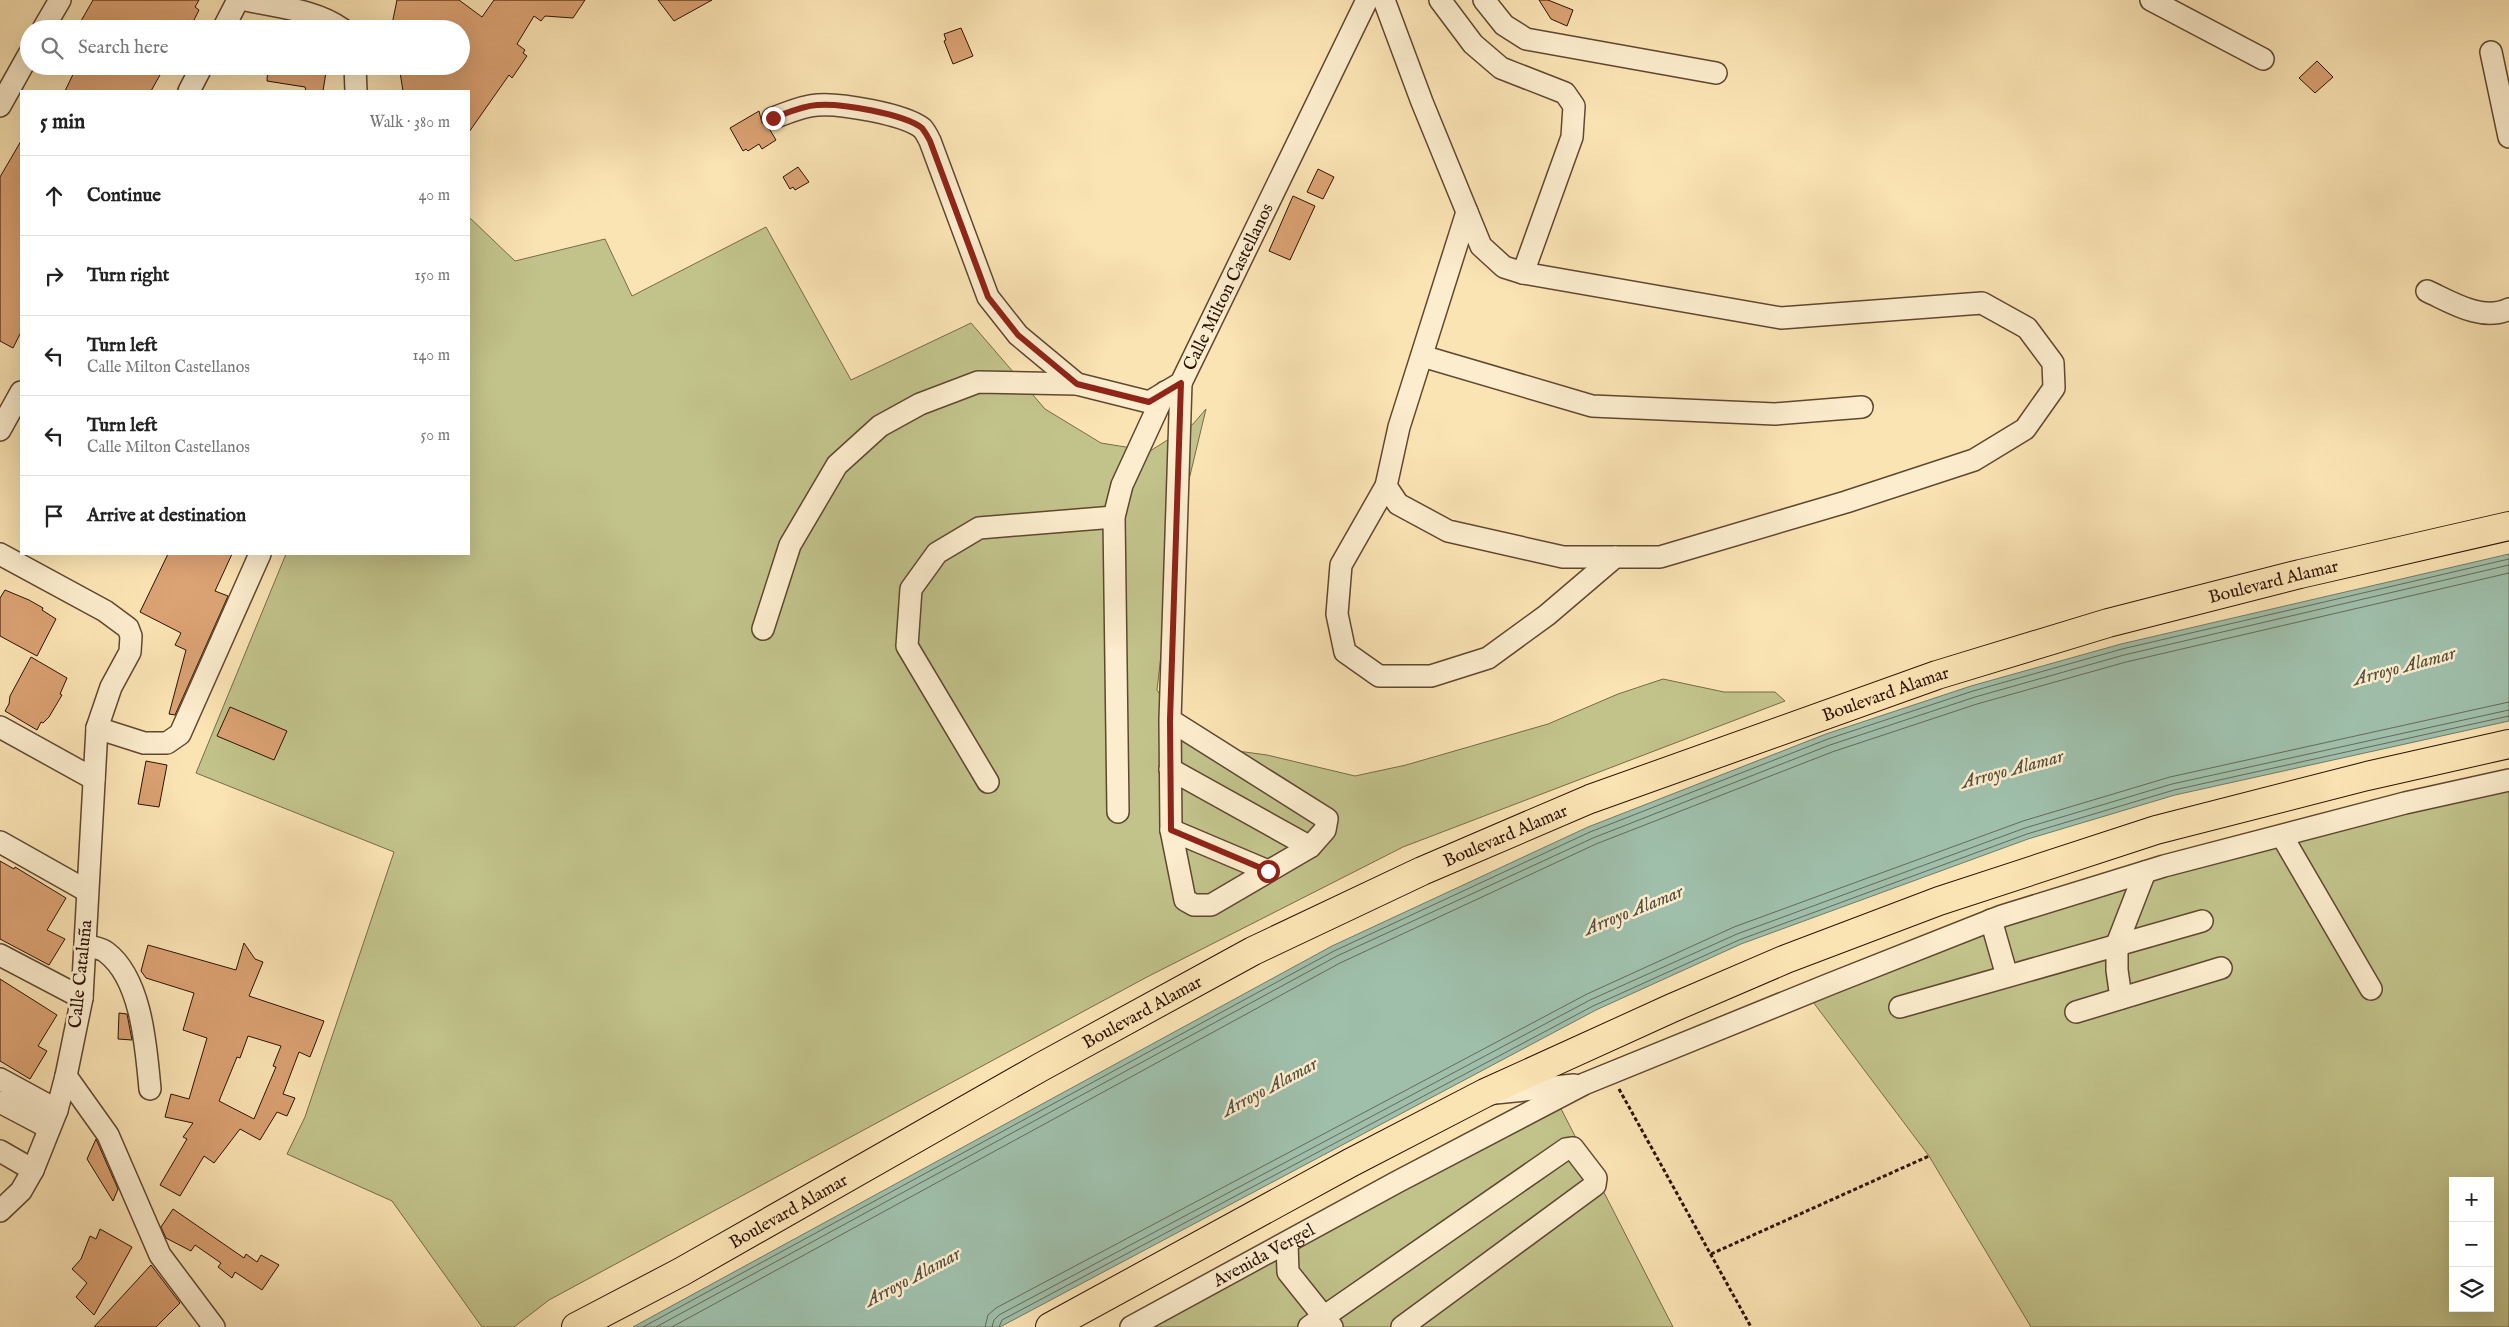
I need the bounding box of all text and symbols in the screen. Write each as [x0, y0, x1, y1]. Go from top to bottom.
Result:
search box [20, 20, 470, 75]
icon: search [38, 34, 66, 62]
text: Search here [78, 36, 169, 60]
route end [762, 107, 785, 130]
text: 5 min [40, 109, 85, 136]
text: Walk · 380 m [369, 113, 450, 133]
icon: ahead [40, 182, 68, 210]
text: Continue [87, 184, 161, 208]
text: 40 m [418, 186, 450, 206]
street label: Calle Milton Castellanos [1179, 200, 1279, 375]
icon: right [40, 262, 68, 290]
text: Turn right [87, 264, 169, 288]
text: 150 m [415, 266, 450, 286]
text: Turn left [87, 334, 158, 358]
icon: left [40, 342, 68, 370]
text: 140 m [412, 346, 450, 366]
text: Calle Milton Castellanos [87, 358, 250, 378]
text: Turn left [87, 414, 158, 438]
icon: left [40, 422, 68, 450]
text: 50 m [421, 426, 450, 446]
text: Calle Milton Castellanos [87, 438, 250, 458]
icon: arrive [40, 502, 68, 530]
text: Arrive at destination [87, 504, 246, 528]
street label: Boulevard Alamar [2206, 555, 2341, 610]
water label: Arroyo Alamar [2349, 641, 2460, 693]
street label: Boulevard Alamar [1819, 662, 1952, 728]
water label: Arroyo Alamar [1957, 744, 2068, 796]
street label: Boulevard Alamar [1440, 800, 1572, 873]
route start [1257, 860, 1280, 883]
water label: Arroyo Alamar [1579, 879, 1688, 942]
street label: Calle Cataluña [64, 919, 99, 1029]
street label: Boulevard Alamar [1079, 971, 1207, 1055]
water label: Arroyo Alamar [1216, 1052, 1323, 1124]
street label: Boulevard Alamar [726, 1169, 853, 1255]
map controls [2449, 1177, 2494, 1312]
button: + [2449, 1177, 2494, 1222]
street label: Avenida Vergel [1209, 1219, 1319, 1294]
button: − [2449, 1222, 2494, 1267]
water label: Arroyo Alamar [859, 1242, 966, 1314]
button: layers [2449, 1267, 2494, 1312]

